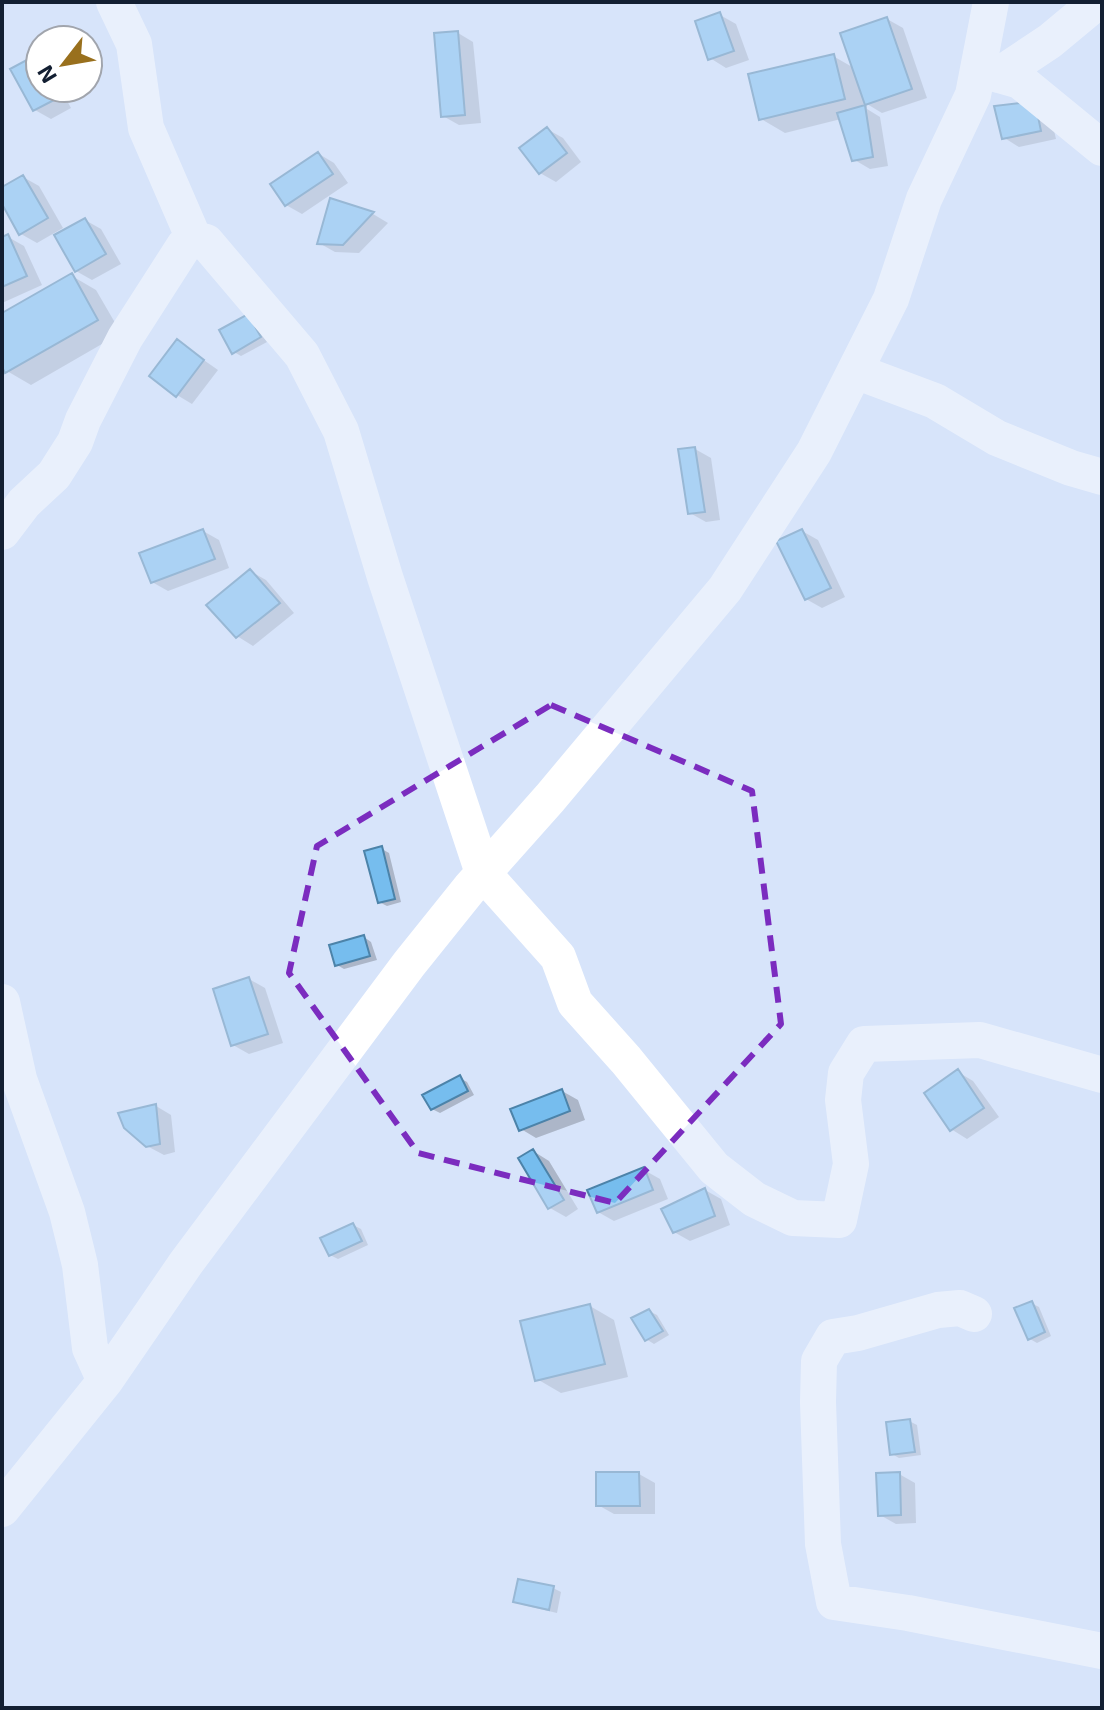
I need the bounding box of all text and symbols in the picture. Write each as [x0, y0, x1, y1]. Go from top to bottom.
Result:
north arrow [24, 24, 104, 104]
text: N [31, 61, 61, 88]

